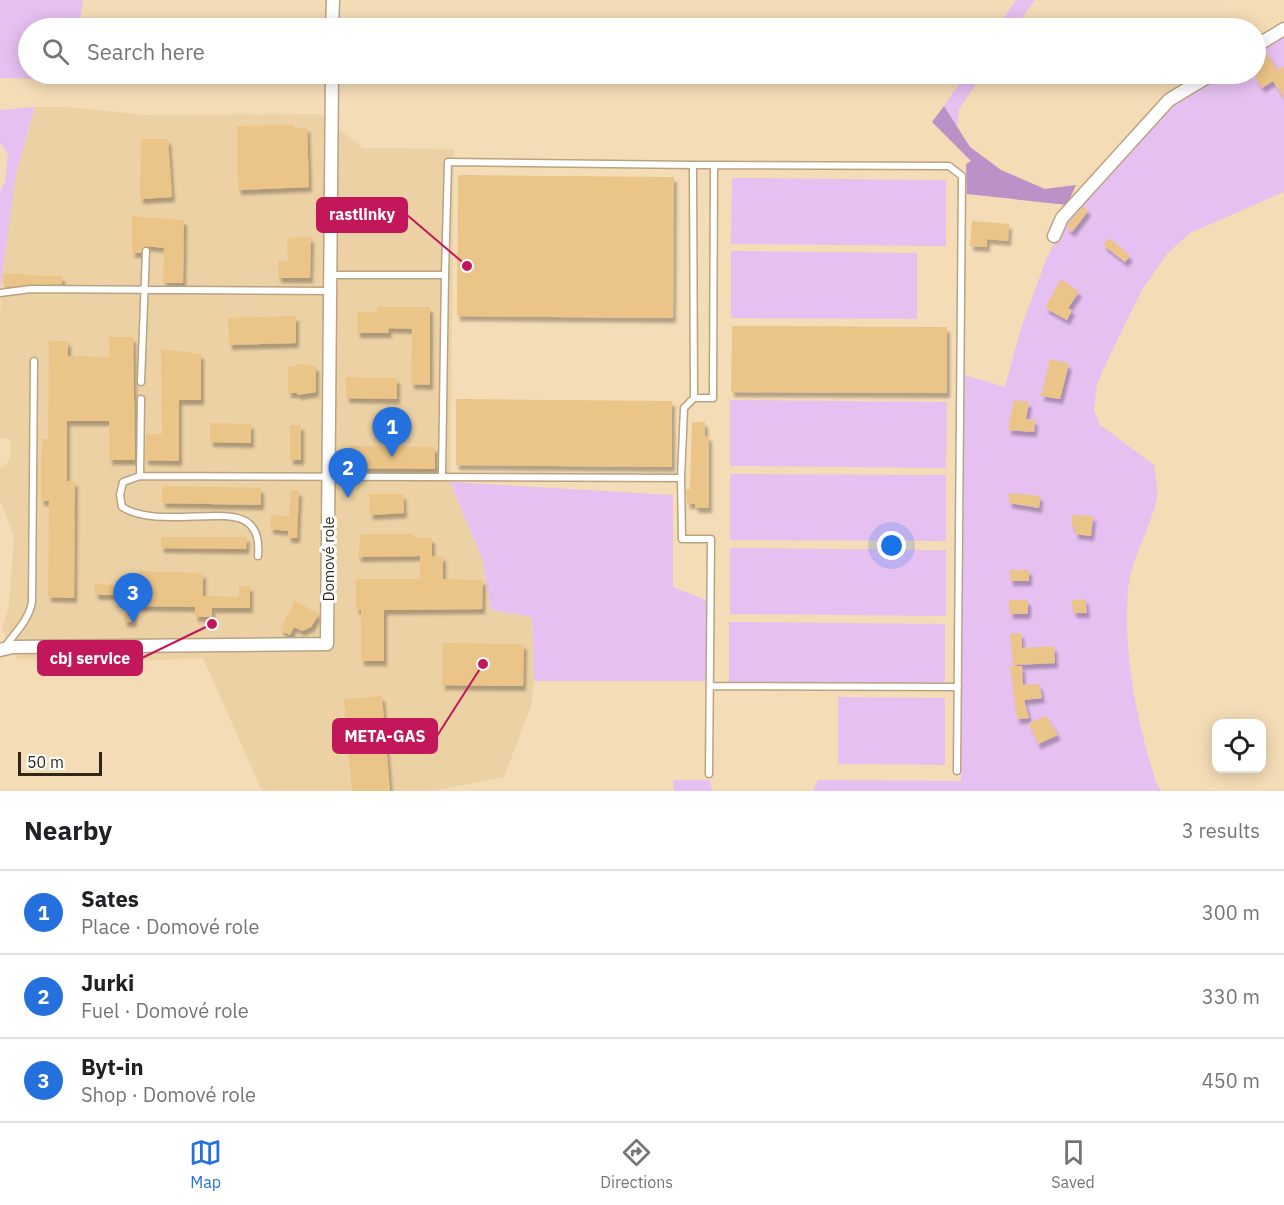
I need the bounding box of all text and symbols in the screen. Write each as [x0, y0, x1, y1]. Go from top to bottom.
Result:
search box [18, 18, 1266, 84]
icon: search [39, 35, 72, 68]
text: Search here [87, 37, 205, 66]
callout: rastlinky [317, 198, 407, 232]
text: rastlinky [329, 204, 395, 224]
pin: 1 [372, 408, 412, 457]
pin: 2 [328, 448, 368, 498]
street label: Domové role [319, 516, 338, 602]
your location [877, 531, 906, 560]
pin: 3 [114, 574, 152, 623]
callout: cbj service [38, 641, 142, 675]
text: cbj service [50, 648, 130, 668]
callout: META-GAS [333, 719, 437, 753]
map controls [1212, 719, 1266, 773]
button: locate [1212, 719, 1266, 773]
text: META-GAS [345, 726, 425, 746]
scale bar [18, 749, 102, 776]
text: 50 m [27, 752, 64, 772]
text: Nearby [24, 813, 112, 847]
text: 3 results [1182, 817, 1260, 844]
text: Sates [81, 884, 139, 913]
text: 1 [38, 899, 50, 926]
text: 300 m [1202, 899, 1260, 926]
text: Place · Domové role [81, 913, 259, 940]
text: Jurki [81, 968, 134, 997]
text: 2 [38, 983, 50, 1010]
text: 330 m [1202, 983, 1260, 1010]
text: Fuel · Domové role [81, 997, 249, 1024]
text: Byt-in [81, 1052, 144, 1081]
text: 3 [38, 1067, 50, 1094]
text: 450 m [1202, 1067, 1260, 1094]
text: Shop · Domové role [81, 1081, 256, 1108]
tab: Map [189, 1136, 222, 1192]
tab: Directions [600, 1136, 673, 1192]
tab: Saved [1051, 1136, 1095, 1192]

